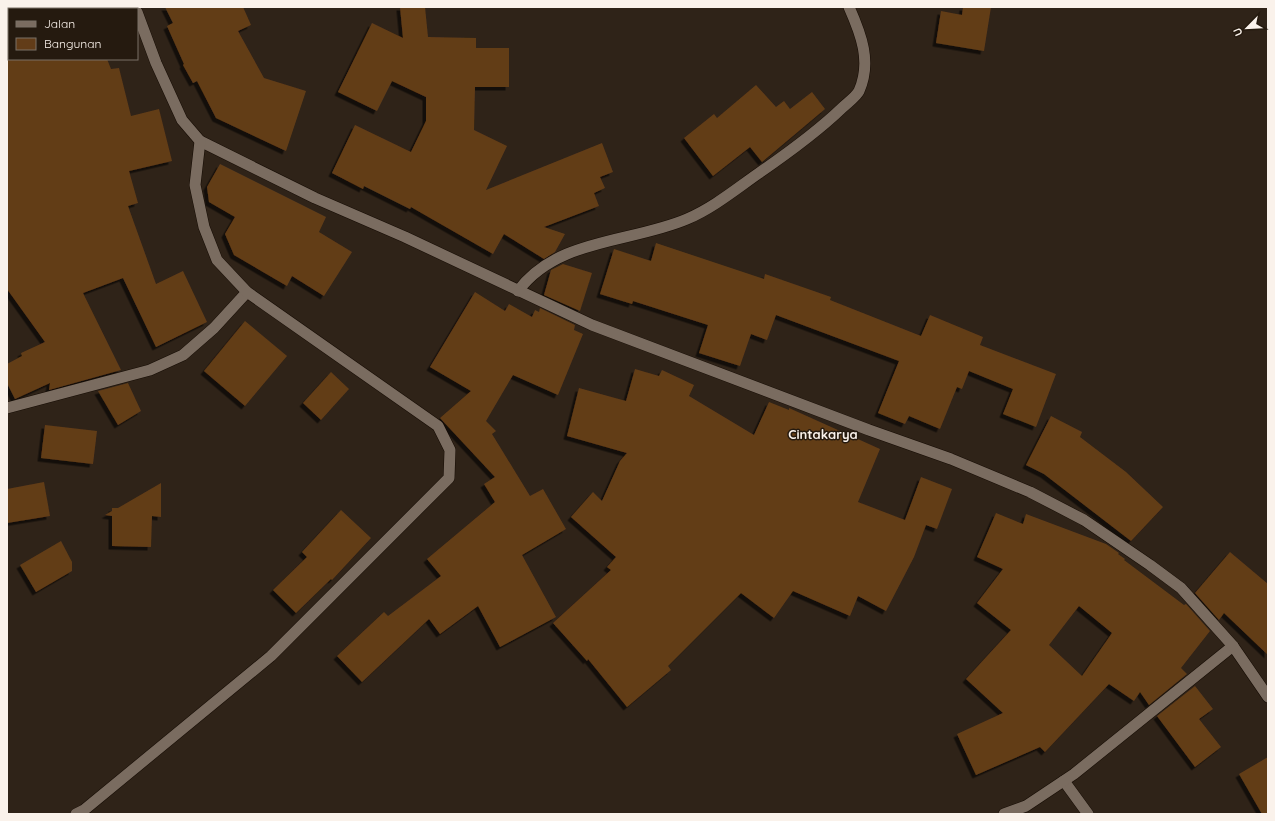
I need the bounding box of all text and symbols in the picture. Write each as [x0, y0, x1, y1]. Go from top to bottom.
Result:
legend [8, 8, 138, 60]
north arrow [1227, 8, 1267, 48]
text: Jalan [44, 16, 75, 31]
text: U [1230, 26, 1246, 38]
text: Bangunan [44, 36, 101, 51]
district label: Cintakarya [788, 426, 858, 442]

